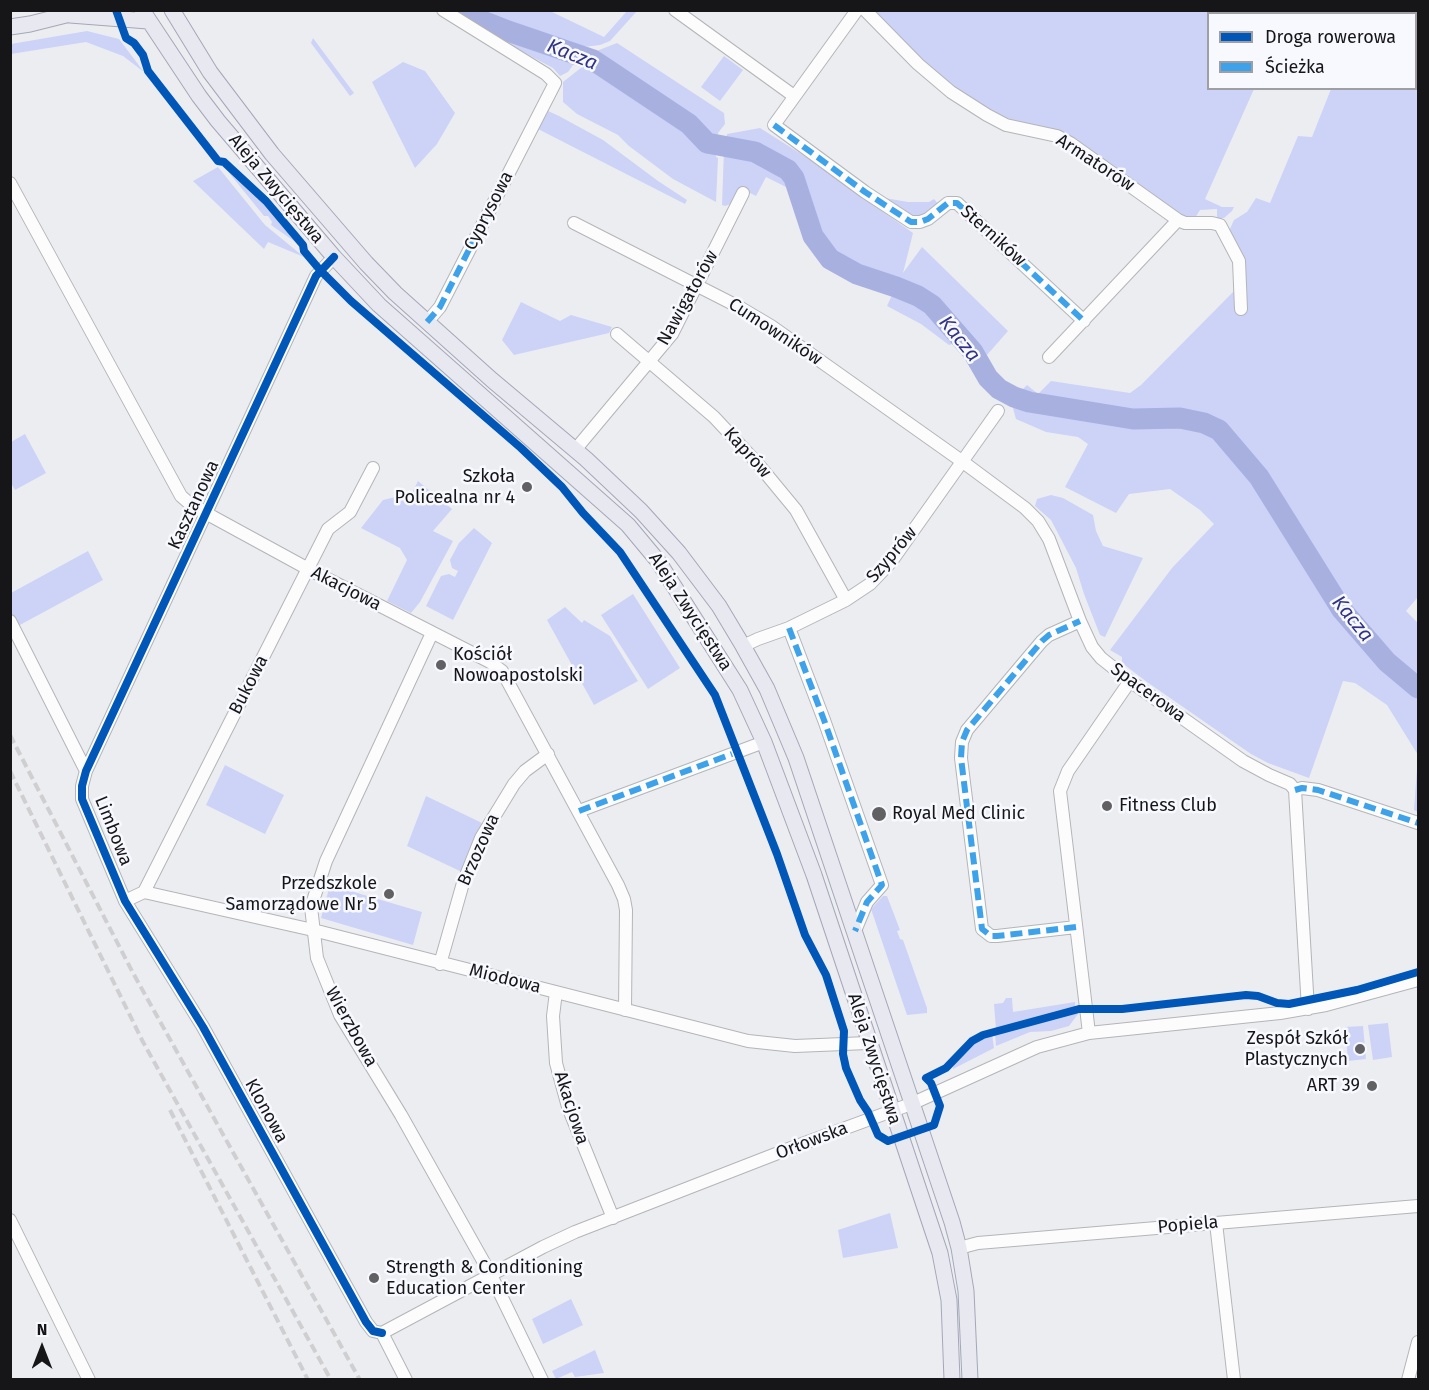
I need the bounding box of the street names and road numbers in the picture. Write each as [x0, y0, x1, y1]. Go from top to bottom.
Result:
street label: Aleja Zwycięstwa [224, 130, 328, 248]
street label: Armatorów [1052, 130, 1138, 196]
street label: Cyprysowa [460, 168, 518, 254]
street label: Sterników [956, 201, 1030, 271]
street label: Nawigatorów [653, 247, 723, 349]
street label: Cumowników [724, 294, 826, 370]
street label: Kaprów [719, 423, 775, 483]
street label: Kasztanowa [164, 457, 224, 553]
street label: Szyprów [862, 522, 922, 588]
street label: Aleja Zwycięstwa [644, 549, 736, 675]
street label: Akacjowa [307, 562, 385, 616]
street label: Bukowa [225, 652, 273, 718]
street label: Spacerowa [1106, 659, 1190, 727]
street label: Limbowa [89, 793, 137, 869]
street label: Brzozowa [454, 811, 504, 889]
street label: Miodowa [467, 960, 543, 998]
street label: Wierzbowa [320, 983, 382, 1071]
street label: Aleja Zwycięstwa [843, 991, 905, 1127]
street label: Akacjowa [549, 1069, 593, 1147]
street label: Klonowa [240, 1075, 292, 1147]
street label: Orłowska [773, 1117, 851, 1165]
street label: Popiela [1157, 1212, 1219, 1238]

